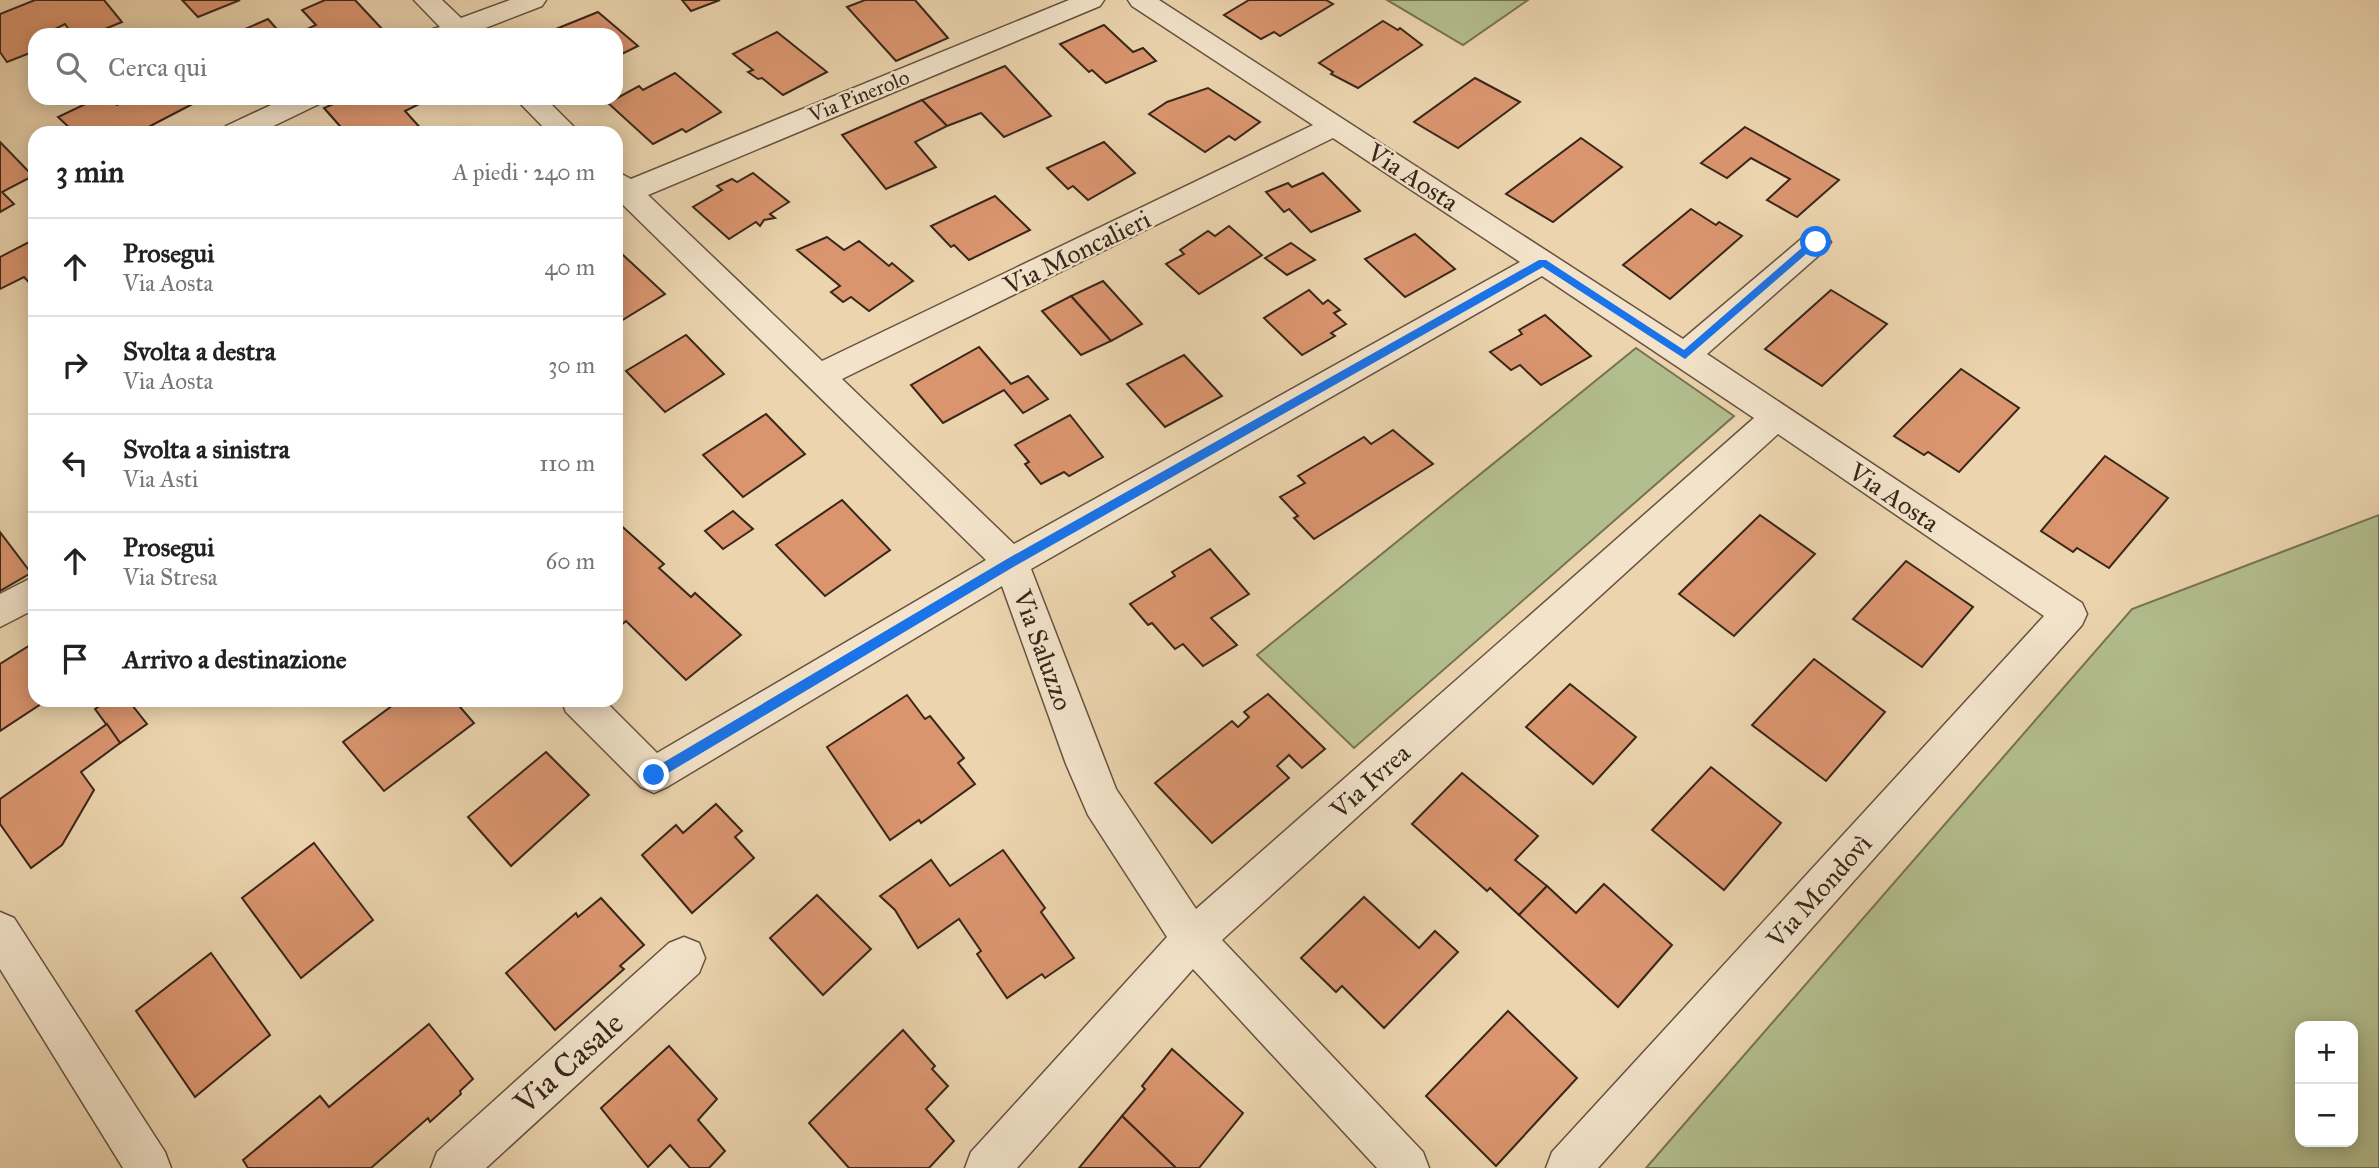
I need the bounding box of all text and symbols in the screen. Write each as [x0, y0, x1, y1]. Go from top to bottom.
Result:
search box [28, 28, 623, 105]
icon: search [52, 48, 90, 86]
text: Cerca qui [108, 51, 207, 83]
street label: Via Pinerolo [804, 64, 913, 128]
street label: Via Aosta [1361, 135, 1465, 218]
text: 3 min [56, 154, 124, 190]
text: A piedi · 240 m [453, 158, 595, 186]
street label: Via Moncalieri [997, 203, 1156, 302]
route start [1800, 226, 1831, 257]
text: Prosegui [123, 237, 214, 269]
icon: ahead [56, 248, 94, 286]
text: 40 m [545, 253, 595, 281]
text: Via Aosta [123, 269, 213, 297]
text: Svolta a destra [123, 335, 276, 367]
icon: right [56, 346, 94, 384]
text: 30 m [548, 351, 595, 379]
text: Via Aosta [123, 367, 213, 395]
text: Svolta a sinistra [123, 433, 290, 465]
icon: left [56, 444, 94, 482]
text: 110 m [539, 449, 595, 477]
street label: Via Aosta [1842, 455, 1945, 539]
text: Via Asti [123, 465, 198, 493]
text: Prosegui [123, 531, 214, 563]
icon: ahead [56, 542, 94, 580]
text: 60 m [546, 547, 595, 575]
text: Via Stresa [123, 563, 218, 591]
street label: Via Saluzzo [1006, 584, 1080, 715]
icon: arrive [56, 640, 94, 678]
text: Arrivo a destinazione [123, 643, 347, 675]
street label: Via Ivrea [1323, 737, 1416, 826]
route end [638, 759, 669, 790]
street label: Via Mondovì [1759, 828, 1878, 955]
street label: Via Casale [505, 1004, 632, 1123]
map controls [2295, 1021, 2358, 1147]
button: + [2295, 1021, 2358, 1084]
button: − [2295, 1084, 2358, 1147]

